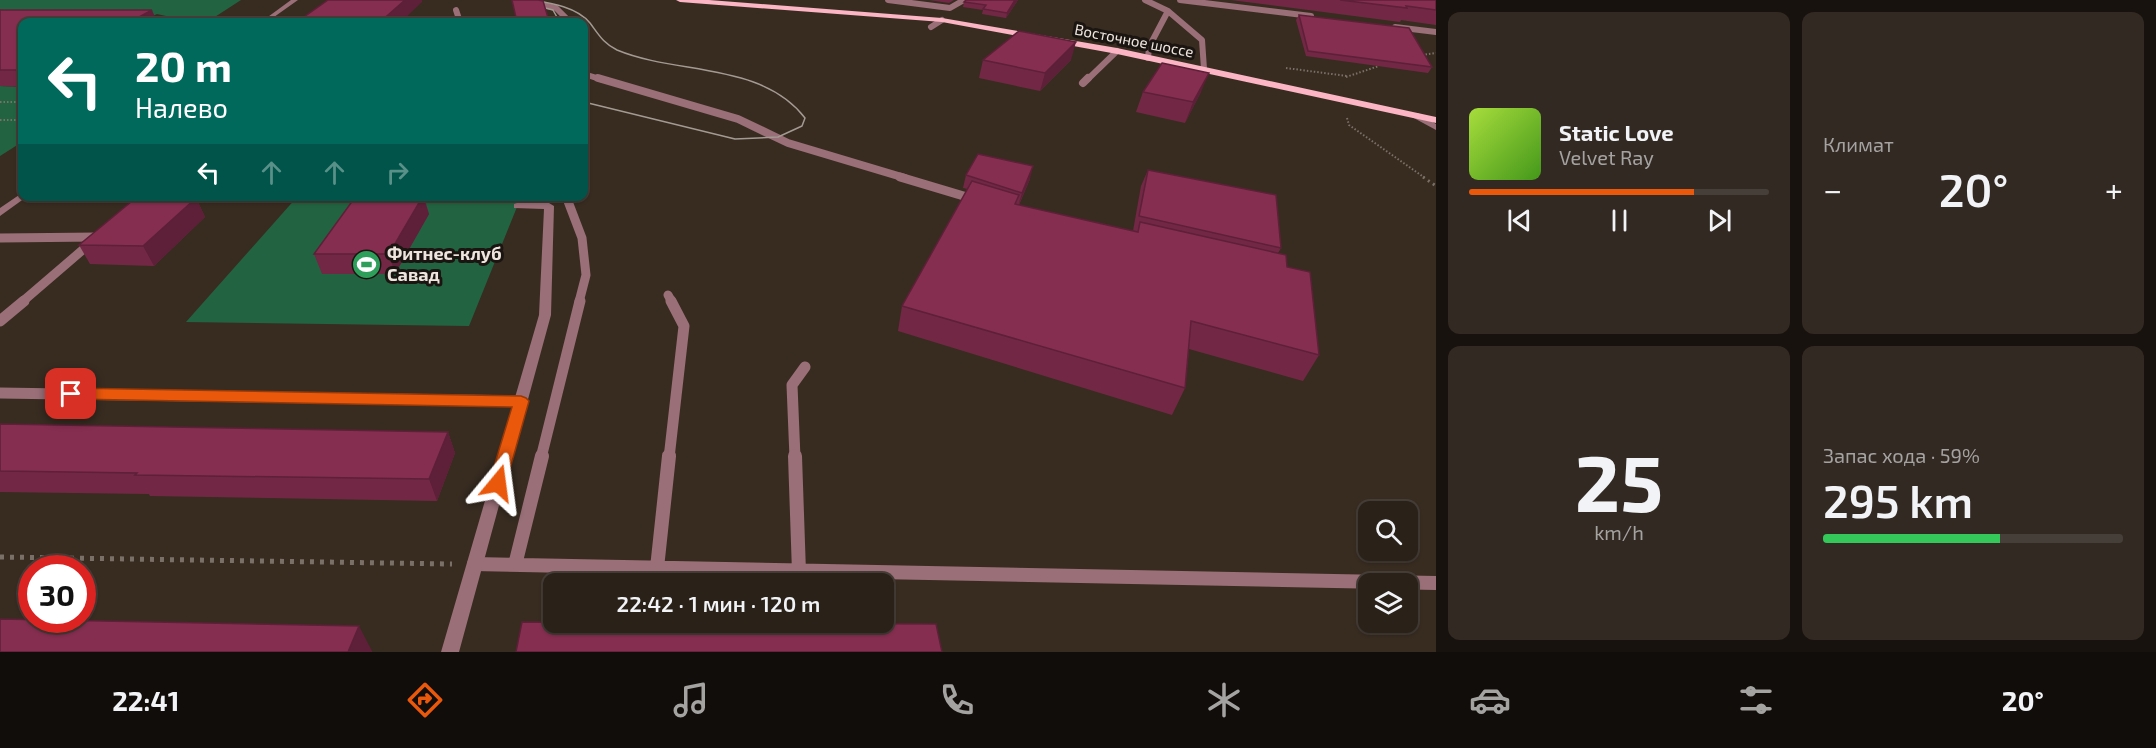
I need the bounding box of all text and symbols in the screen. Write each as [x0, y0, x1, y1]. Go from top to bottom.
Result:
street label: Восточное шоссе [1073, 20, 1195, 60]
text: 20 m [135, 40, 232, 90]
icon: left [36, 42, 114, 120]
text: Налево [135, 91, 228, 123]
text: Static Love [1559, 119, 1674, 145]
text: Климат [1823, 132, 1894, 156]
text: Velvet Ray [1559, 145, 1654, 169]
icon: left [192, 156, 225, 189]
icon: ahead [255, 156, 288, 189]
icon: ahead [318, 156, 351, 189]
icon: right [381, 156, 414, 189]
text: 20° [1939, 162, 2008, 216]
text: − [1823, 169, 1842, 209]
text: + [2105, 169, 2123, 209]
icon: previous [1503, 204, 1536, 237]
icon: pause [1603, 204, 1636, 237]
icon: next [1703, 204, 1736, 237]
place label: Фитнес-клуб Савад [387, 242, 502, 285]
sports icon: Фитнес-клуб Савад [350, 248, 382, 280]
pin [45, 368, 96, 419]
icon: arrive [54, 377, 87, 410]
text: 25 [1575, 434, 1663, 528]
text: Запас хода · 59% [1823, 443, 1980, 467]
position arrow [466, 451, 530, 515]
text: 295 km [1823, 473, 1973, 527]
map controls [1358, 501, 1418, 633]
button: search [1358, 501, 1418, 561]
text: km/h [1594, 520, 1644, 544]
speed limit sign: 30 [18, 555, 96, 633]
button: layers [1358, 573, 1418, 633]
text: 22:42 · 1 мин · 120 m [617, 590, 820, 616]
icon: directions [404, 679, 446, 721]
icon: music [670, 679, 712, 721]
icon: phone [936, 679, 978, 721]
icon: climate [1203, 679, 1245, 721]
icon: car [1469, 679, 1511, 721]
icon: filters [1735, 679, 1777, 721]
text: 22:41 [112, 684, 179, 716]
text: 20° [2002, 684, 2044, 716]

